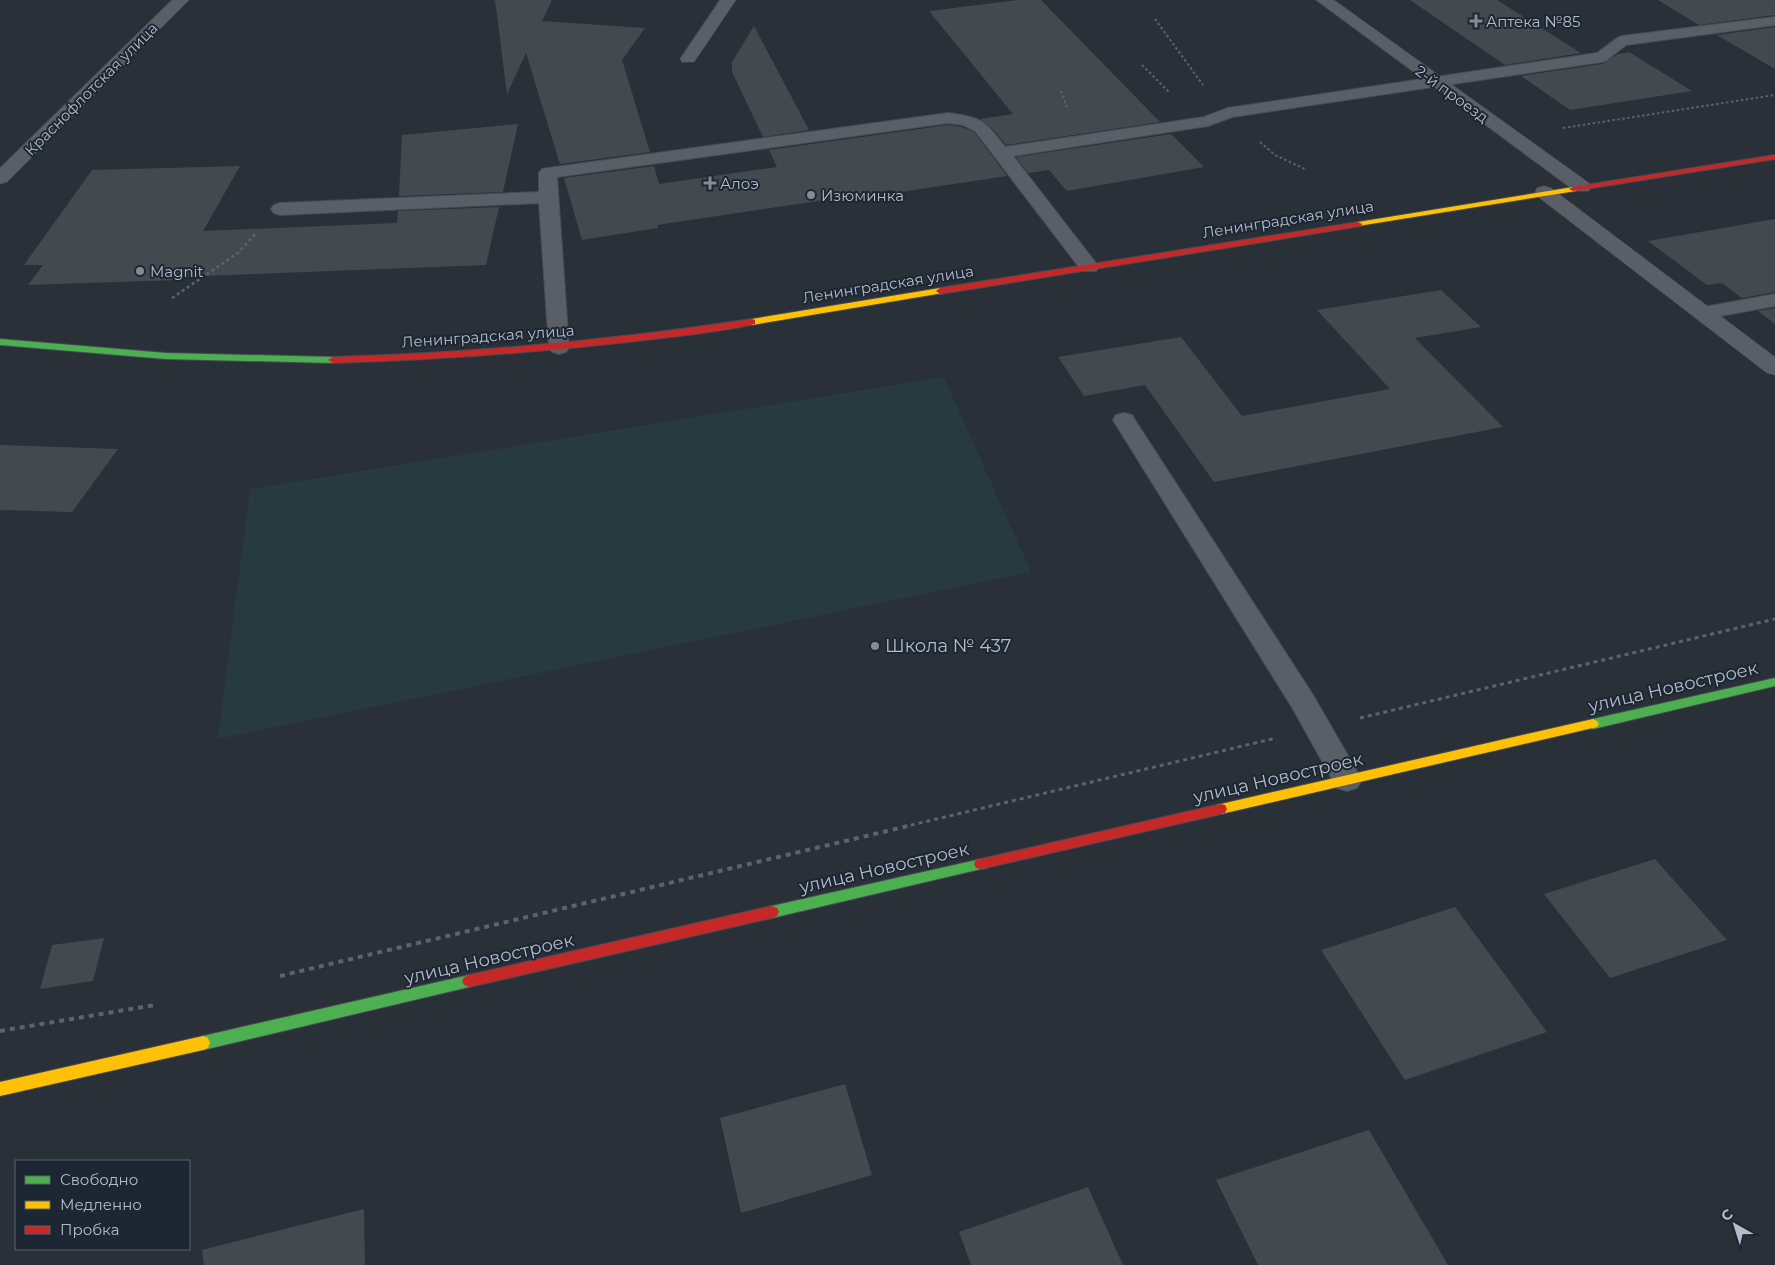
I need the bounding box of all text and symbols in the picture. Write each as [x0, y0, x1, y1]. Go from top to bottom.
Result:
place label: Аптека №85 [1486, 12, 1581, 31]
marker: Аптека №85 [1470, 15, 1482, 27]
street label: Краснофлотская улица [21, 19, 161, 159]
street label: 2-й проезд [1412, 61, 1492, 127]
place label: Алоэ [720, 174, 759, 193]
marker: Алоэ [704, 177, 716, 189]
place label: Изюминка [821, 186, 904, 205]
marker: Изюминка [805, 189, 817, 201]
street label: Ленинградская улица [1201, 196, 1375, 242]
street label: Ленинградская улица [801, 261, 975, 307]
place label: Magnit [150, 262, 204, 281]
marker: Magnit [134, 265, 146, 277]
street label: Ленинградская улица [401, 320, 575, 352]
place label: Школа № 437 [885, 635, 1011, 657]
marker: Школа № 437 [869, 640, 881, 652]
street label: улица Новостроек [1585, 657, 1760, 717]
street label: улица Новостроек [1190, 748, 1365, 808]
street label: улица Новостроек [796, 838, 971, 898]
street label: улица Новостроек [401, 929, 576, 989]
legend [15, 1160, 190, 1250]
text: Свободно [60, 1170, 138, 1189]
text: Медленно [60, 1195, 142, 1214]
north arrow [1710, 1200, 1760, 1250]
text: С [1717, 1205, 1736, 1225]
text: Пробка [60, 1220, 119, 1239]

